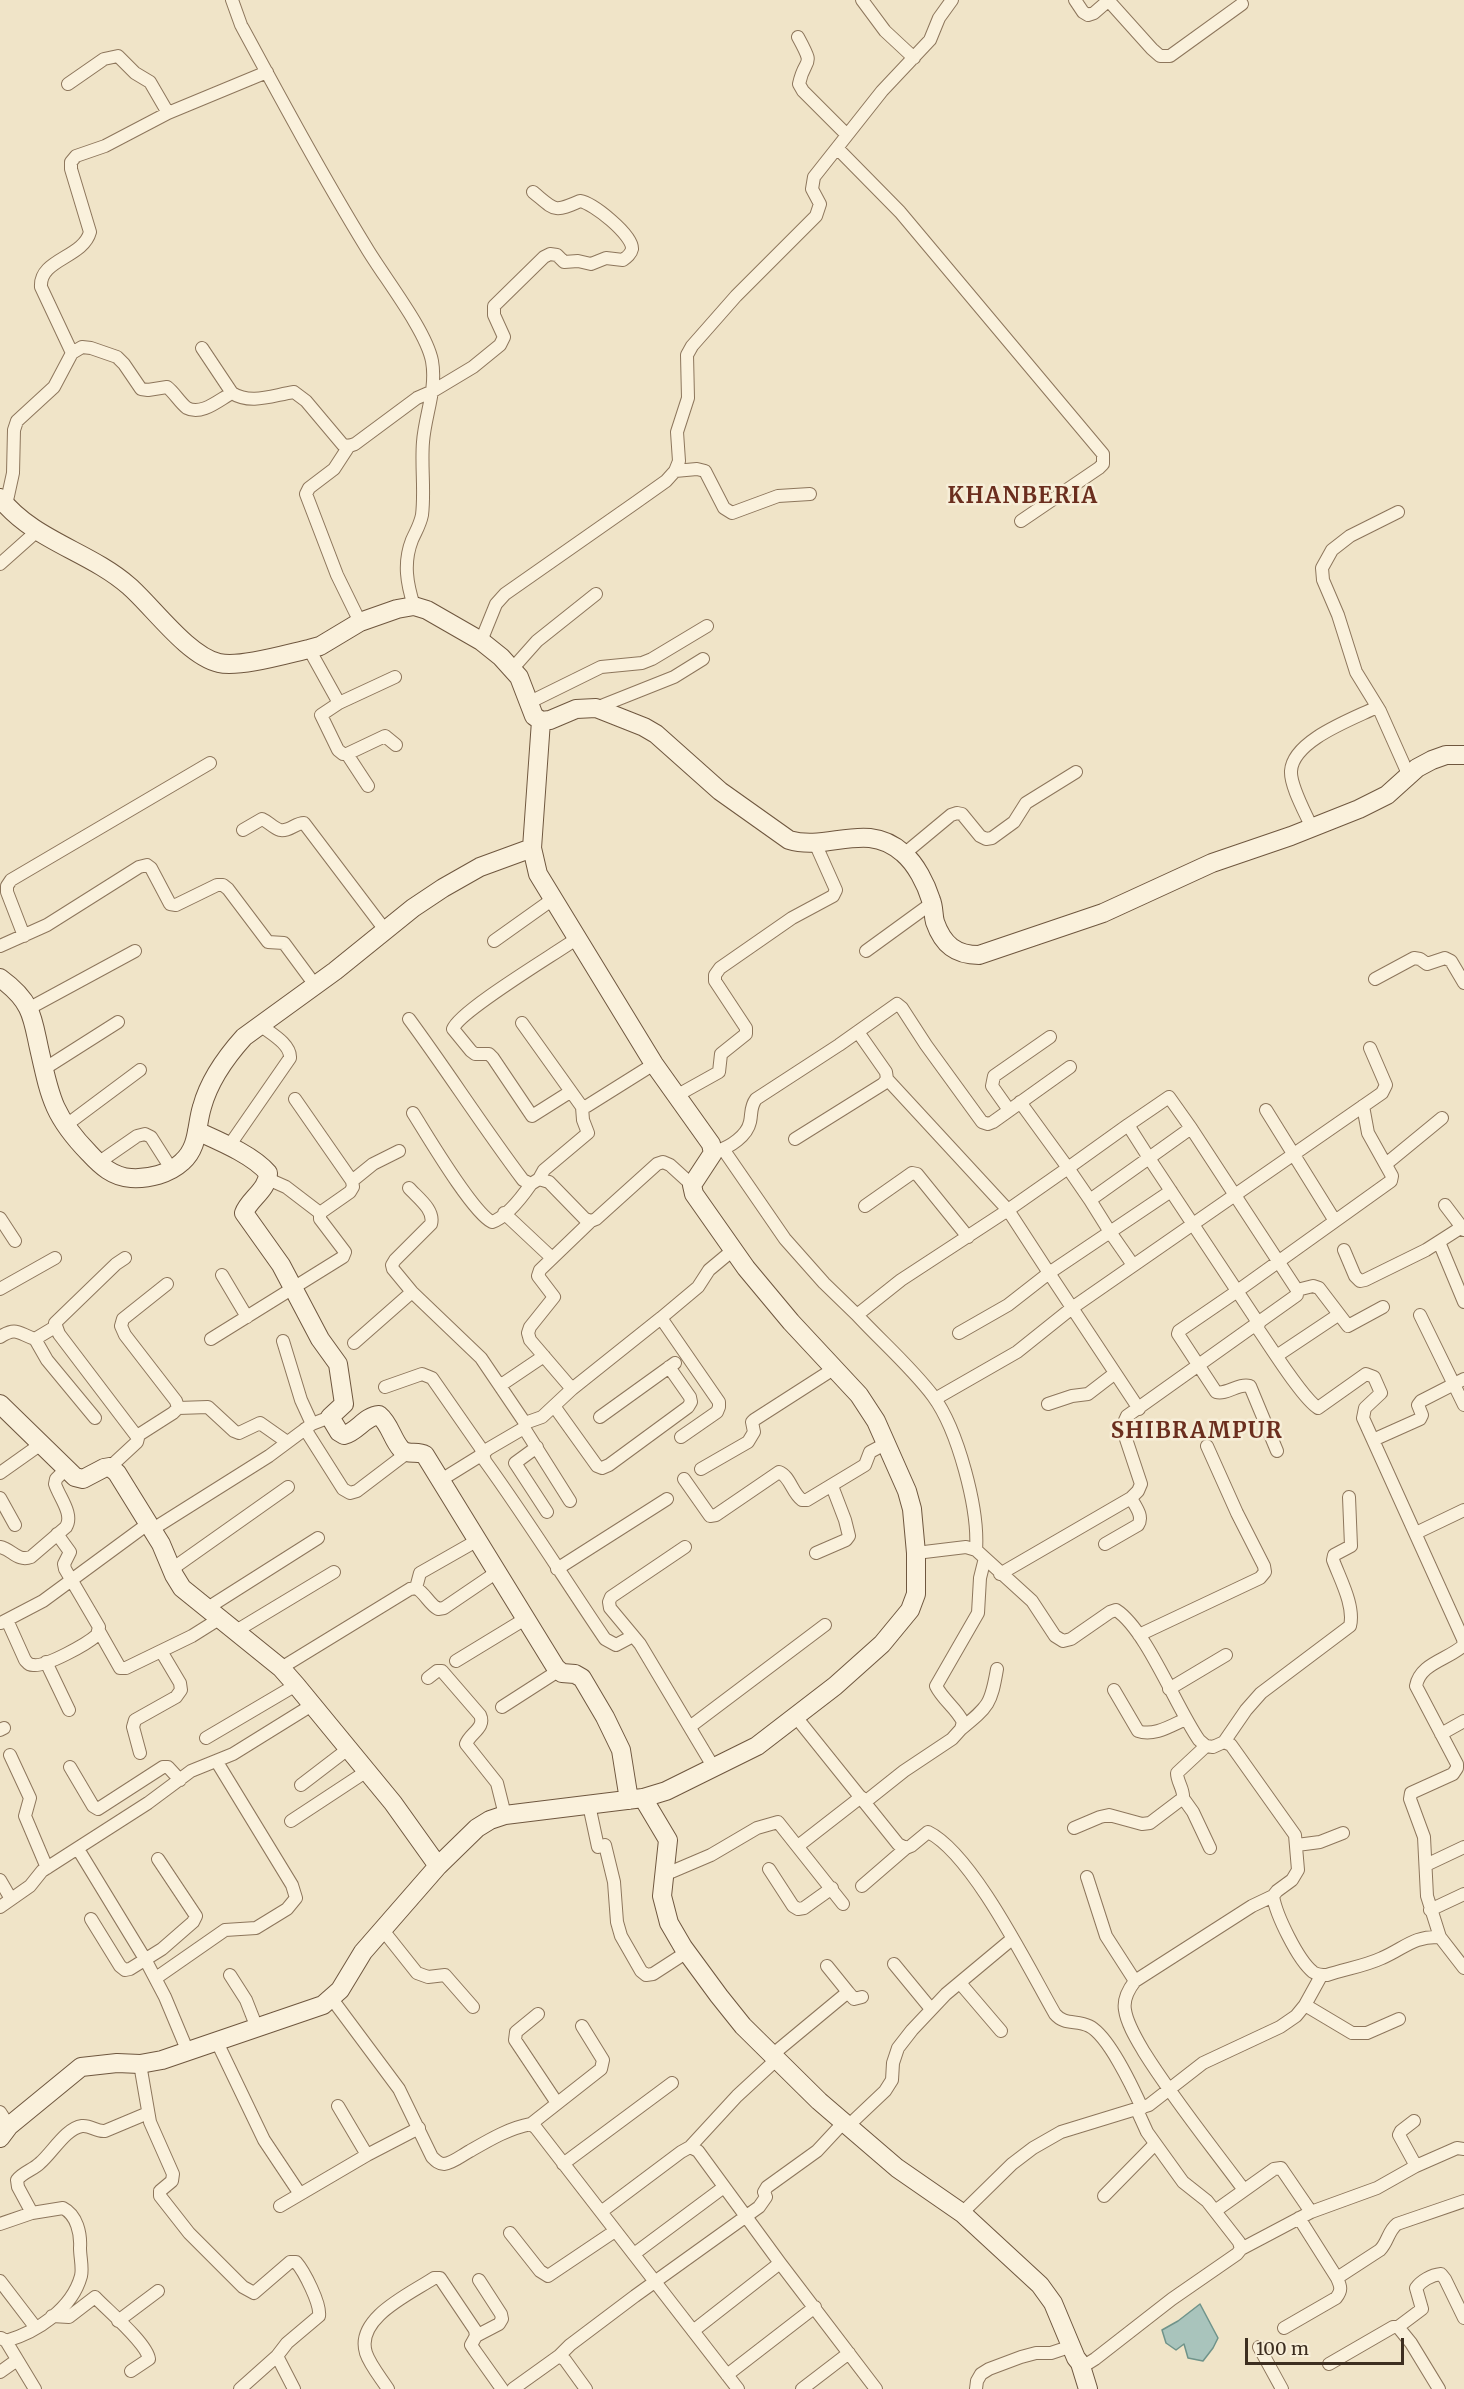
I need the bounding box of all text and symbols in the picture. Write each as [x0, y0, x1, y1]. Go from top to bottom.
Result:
district label: KHANBERIA [947, 484, 1099, 510]
district label: SHIBRAMPUR [1111, 1419, 1283, 1445]
scale bar [1248, 2326, 1407, 2364]
text: 100 m [1256, 2337, 1309, 2360]

